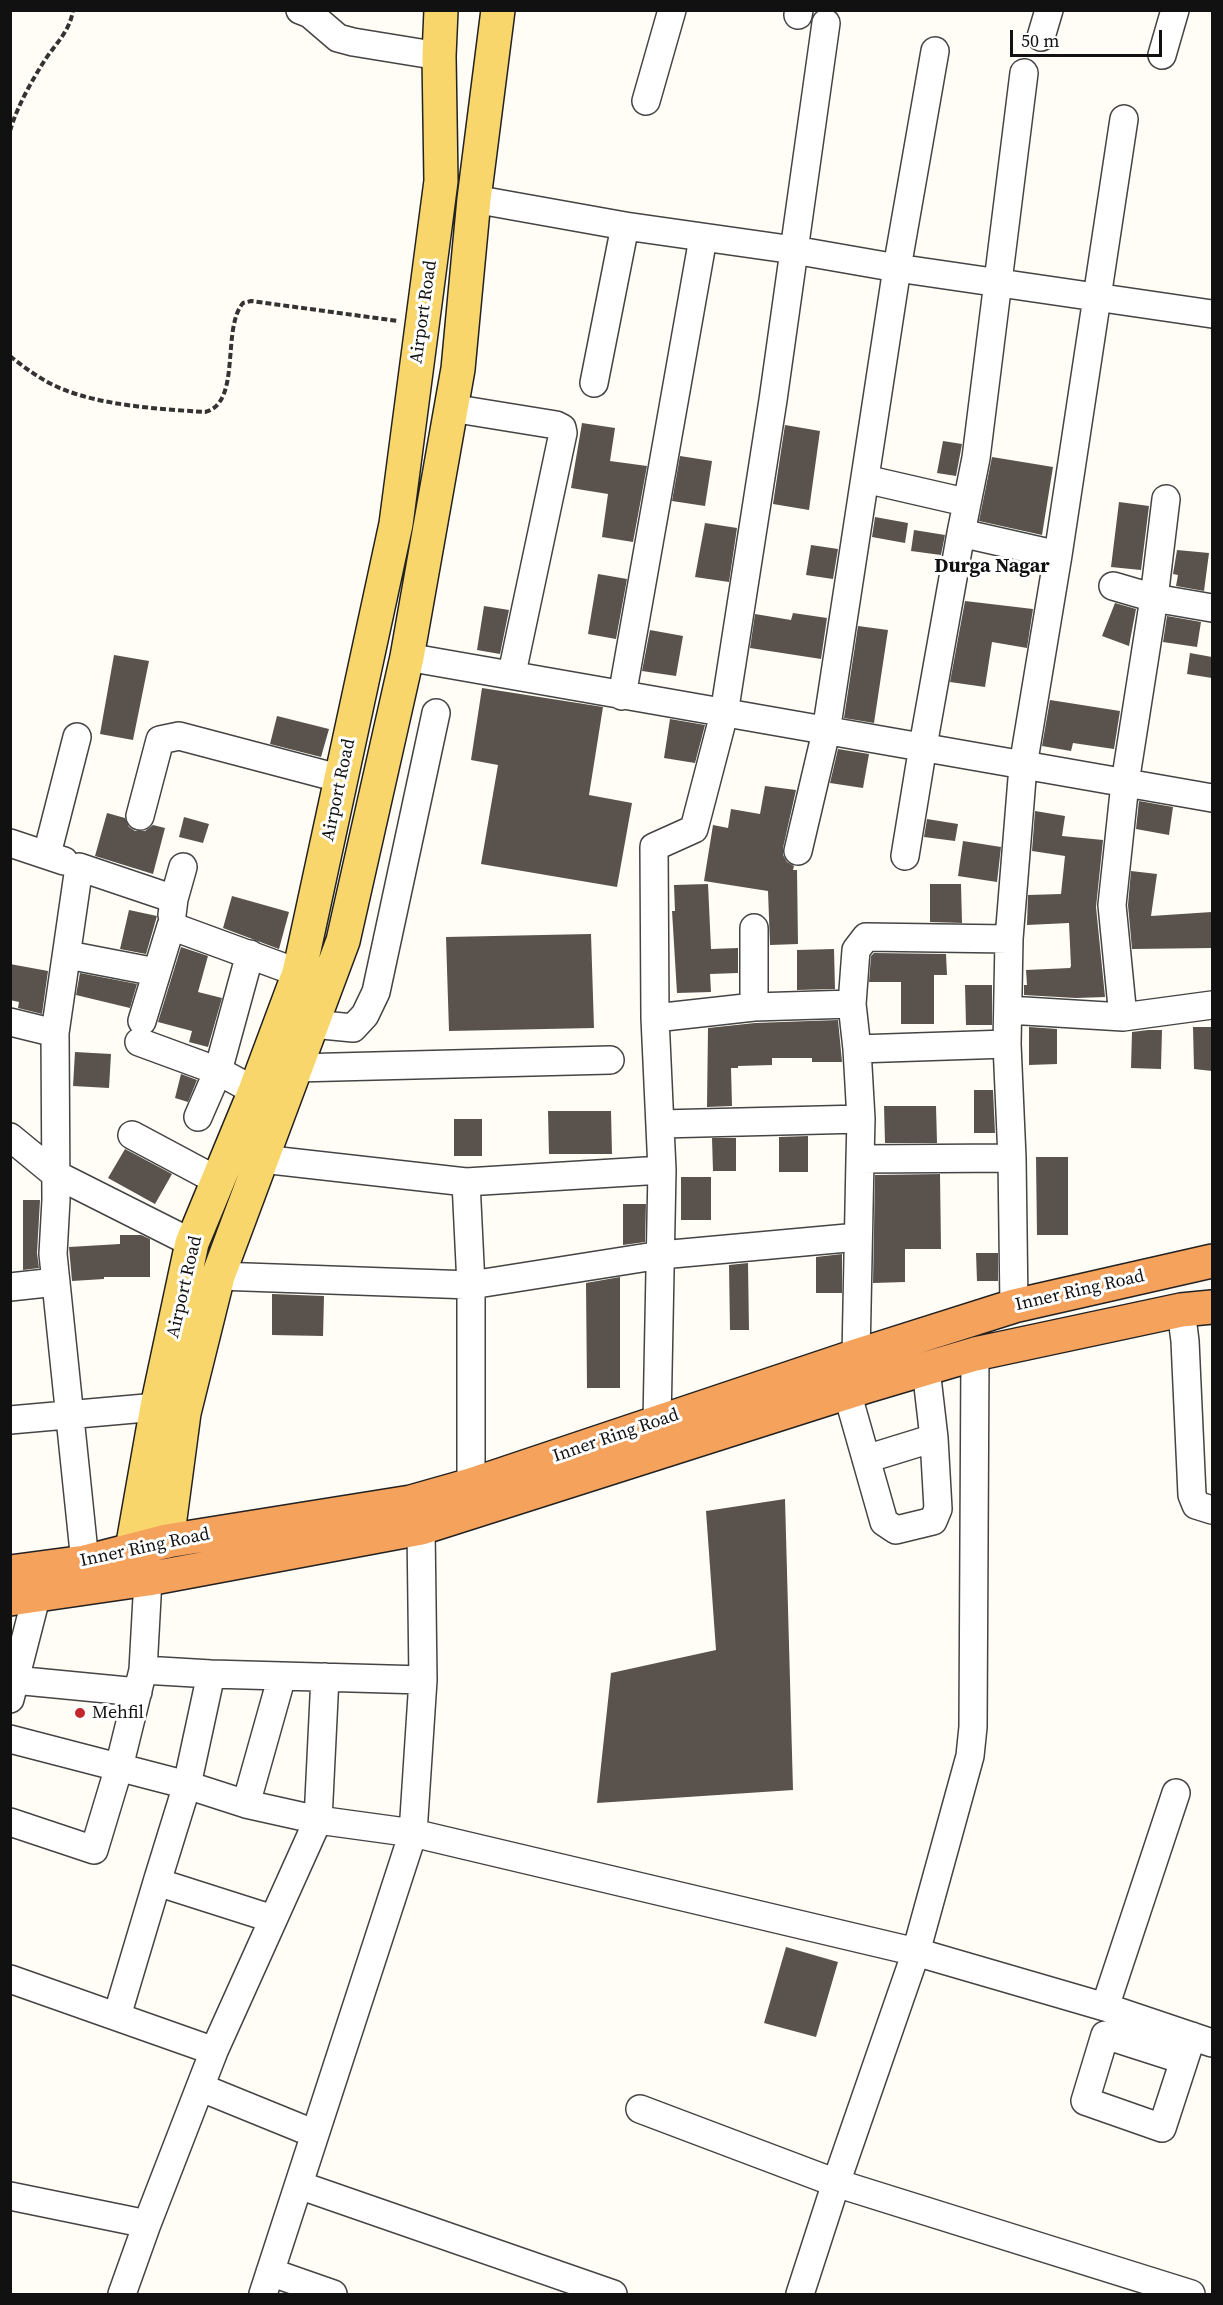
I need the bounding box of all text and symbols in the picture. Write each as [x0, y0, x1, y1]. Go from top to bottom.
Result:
scale bar [1013, 18, 1164, 56]
text: 50 m [1021, 28, 1059, 53]
street label: Airport Road [406, 259, 442, 365]
district label: Durga Nagar [934, 555, 1050, 579]
street label: Airport Road [318, 737, 360, 843]
street label: Airport Road [163, 1234, 207, 1340]
street label: Inner Ring Road [1013, 1266, 1147, 1316]
street label: Inner Ring Road [550, 1404, 682, 1468]
street label: Inner Ring Road [78, 1524, 212, 1572]
place label: Mehfil [92, 1702, 144, 1724]
marker: Mehfil [73, 1706, 87, 1720]

